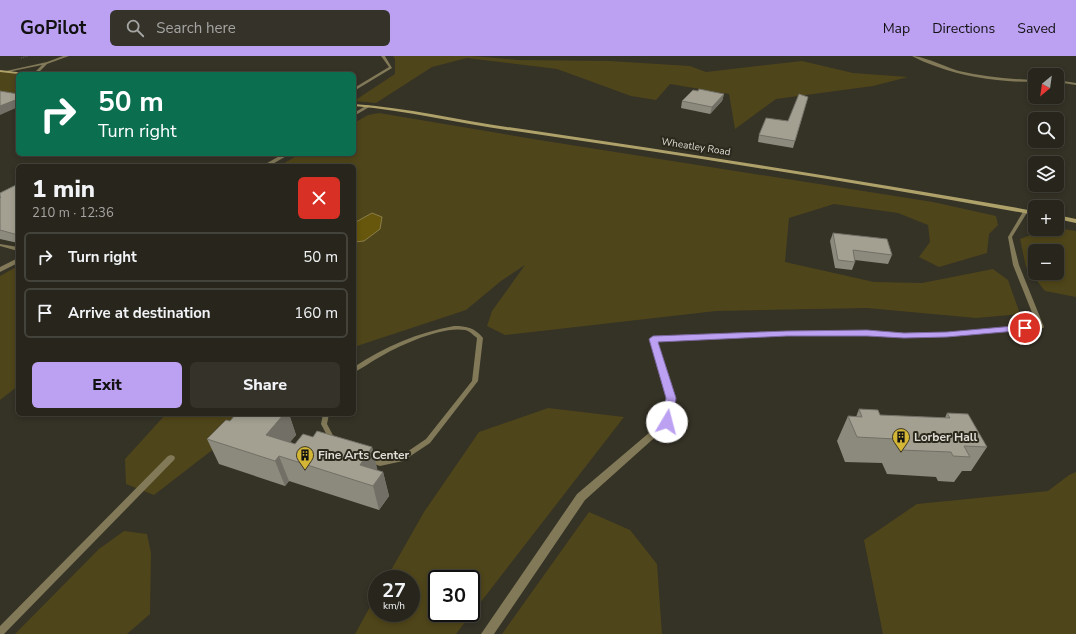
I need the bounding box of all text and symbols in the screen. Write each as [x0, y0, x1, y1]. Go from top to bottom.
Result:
search box [110, 10, 390, 46]
text: GoPilot [20, 15, 86, 41]
icon: search [124, 17, 146, 39]
text: Search here [156, 18, 236, 38]
text: Map [883, 19, 910, 38]
text: Directions [932, 19, 995, 38]
text: Saved [1017, 19, 1056, 38]
north arrow [1028, 68, 1064, 104]
map controls [1028, 68, 1064, 280]
text: 50 m [98, 83, 164, 121]
icon: right [32, 88, 84, 140]
button: search [1028, 112, 1064, 148]
text: Turn right [98, 119, 177, 143]
street label: Wheatley Road [660, 135, 732, 159]
button: layers [1028, 156, 1064, 192]
text: 1 min [32, 173, 95, 205]
button: close [298, 177, 340, 219]
button: + [1028, 200, 1064, 236]
text: 210 m · 12:36 [32, 204, 114, 222]
button: − [1028, 244, 1064, 280]
icon: right [34, 246, 56, 268]
text: Turn right [68, 247, 137, 267]
text: 50 m [303, 247, 338, 267]
icon: arrive [34, 302, 56, 324]
text: Arrive at destination [68, 303, 211, 323]
text: 160 m [294, 303, 338, 323]
pin [1008, 311, 1042, 345]
icon: arrive [1014, 317, 1036, 339]
button: Exit [32, 362, 182, 408]
button: Share [190, 362, 340, 408]
position arrow [646, 401, 688, 443]
building icon: Lorber Hall [891, 427, 911, 452]
place label: Lorber Hall [914, 429, 978, 445]
building icon: Fine Arts Center [295, 445, 315, 470]
place label: Fine Arts Center [318, 447, 410, 463]
speed limit sign: 30 [428, 570, 480, 622]
text: 27 [382, 577, 406, 604]
text: km/h [383, 599, 405, 613]

